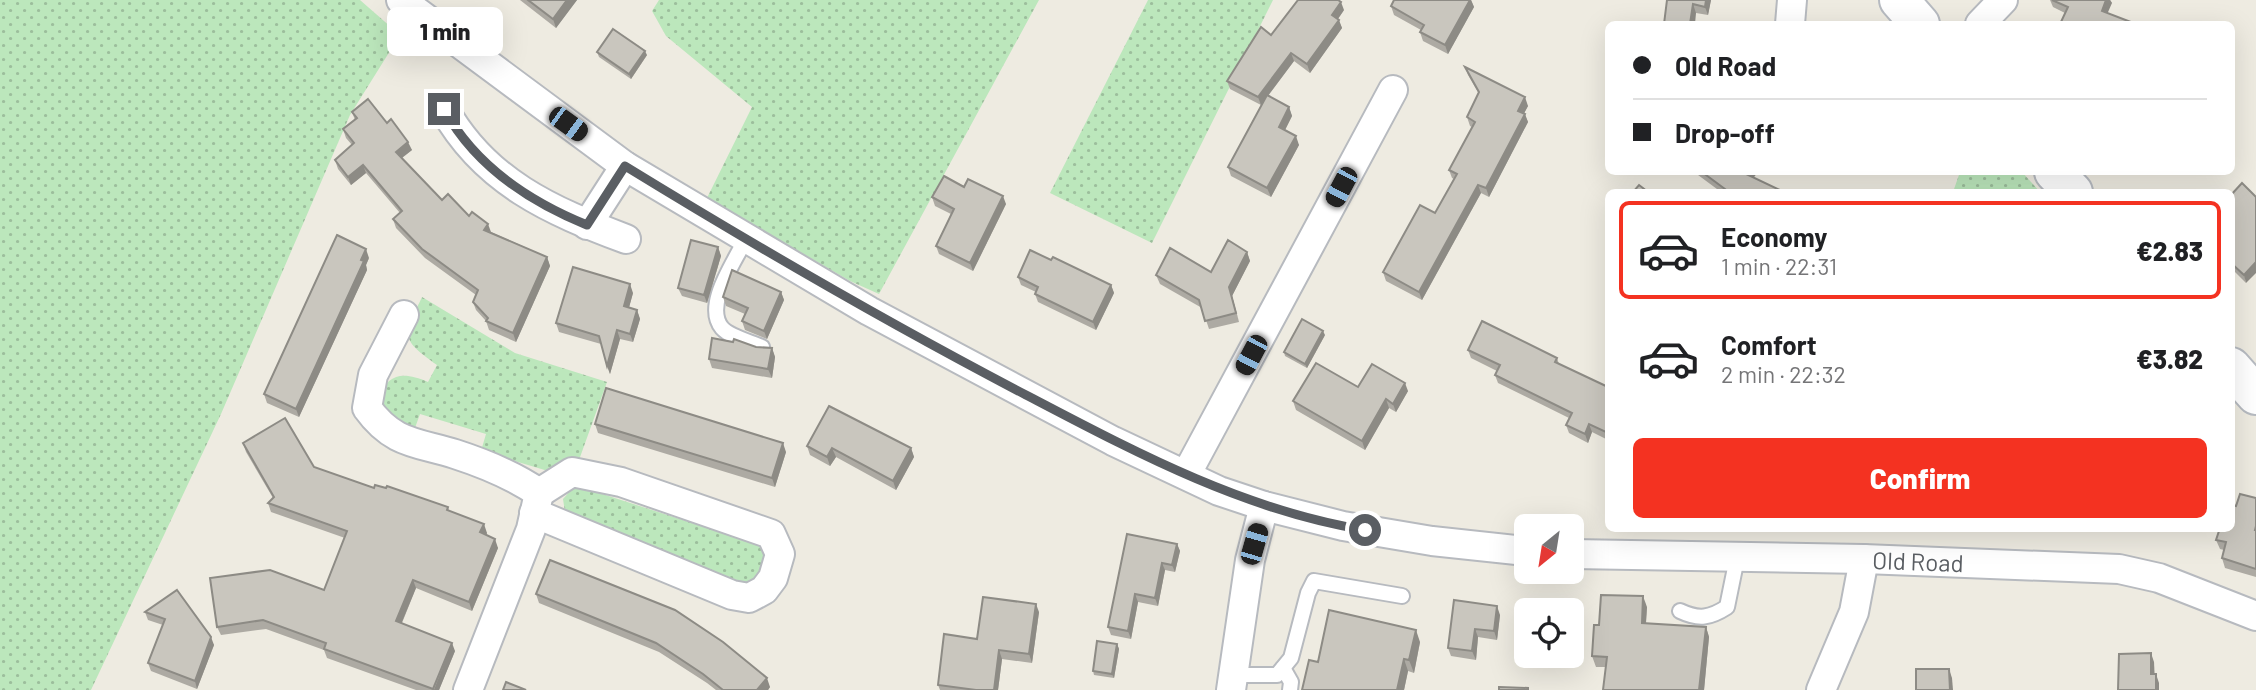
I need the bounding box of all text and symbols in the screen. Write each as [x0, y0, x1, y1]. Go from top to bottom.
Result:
callout: 1 min [386, 7, 502, 56]
text: 1 min [420, 17, 470, 45]
text: Old Road [1675, 50, 1776, 81]
route end [428, 93, 460, 125]
car [545, 103, 592, 145]
text: Drop-off [1675, 117, 1775, 148]
car [1322, 164, 1361, 210]
icon: car [1637, 219, 1700, 282]
text: Economy [1721, 221, 1827, 252]
text: €2.83 [2136, 235, 2203, 266]
text: 1 min · 22:31 [1721, 252, 1837, 280]
icon: car [1637, 327, 1700, 390]
text: Comfort [1721, 329, 1817, 360]
car [1232, 332, 1271, 378]
text: €3.82 [2136, 343, 2203, 374]
text: 2 min · 22:32 [1721, 360, 1846, 388]
button: Confirm [1633, 438, 2207, 518]
route start [1349, 514, 1381, 546]
north arrow [1514, 514, 1584, 584]
map controls [1514, 514, 1584, 668]
car [1239, 521, 1270, 567]
street label: Old Road [1872, 545, 1964, 577]
button: locate [1514, 598, 1584, 668]

